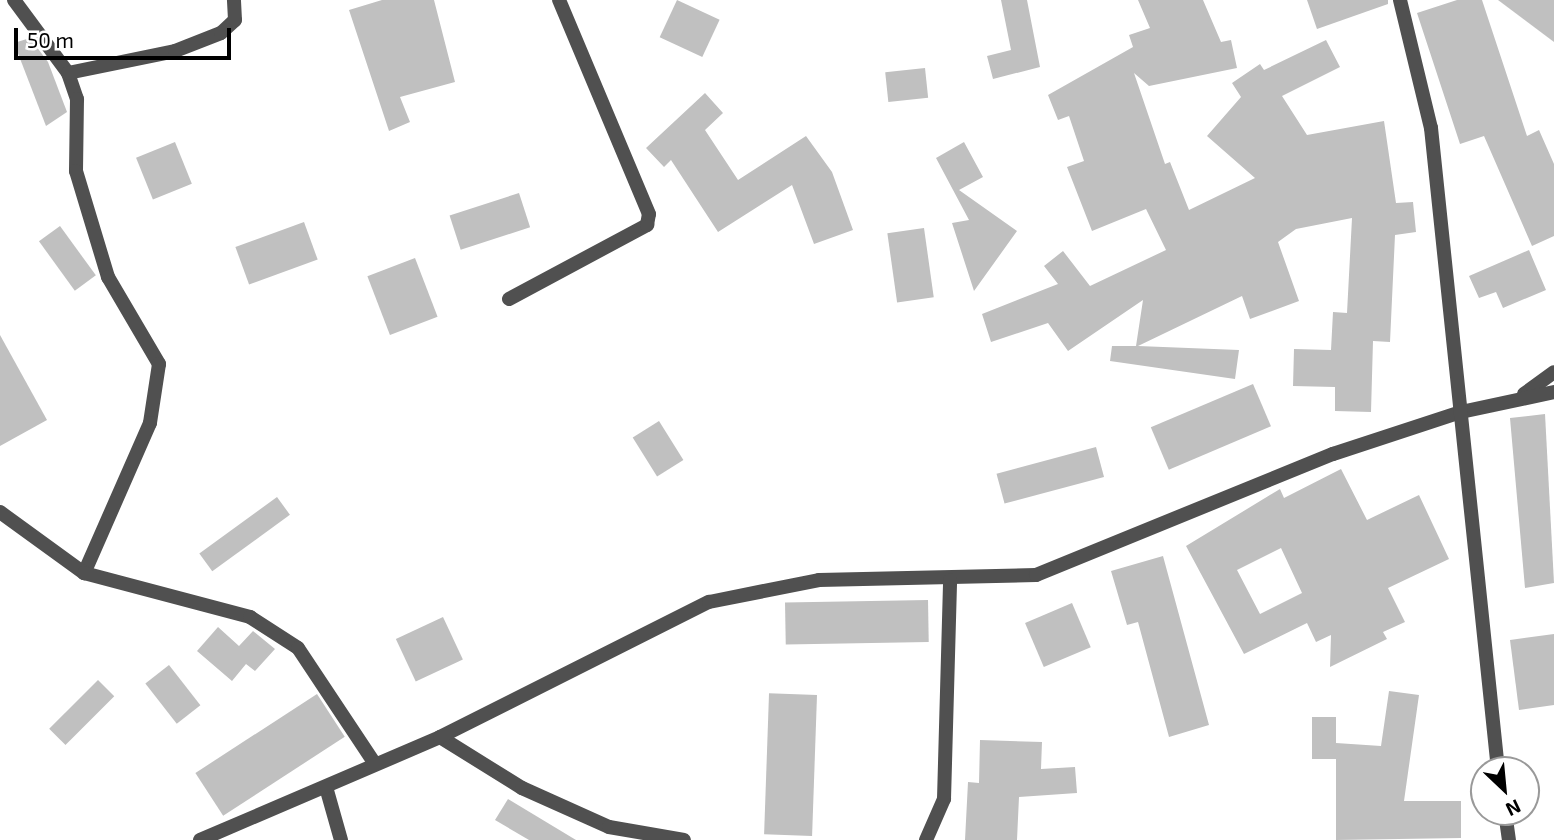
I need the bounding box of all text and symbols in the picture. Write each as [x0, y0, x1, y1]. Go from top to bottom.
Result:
scale bar [18, 14, 234, 58]
text: 50 m [27, 27, 74, 52]
north arrow [1470, 756, 1540, 826]
text: N [1502, 795, 1525, 822]

